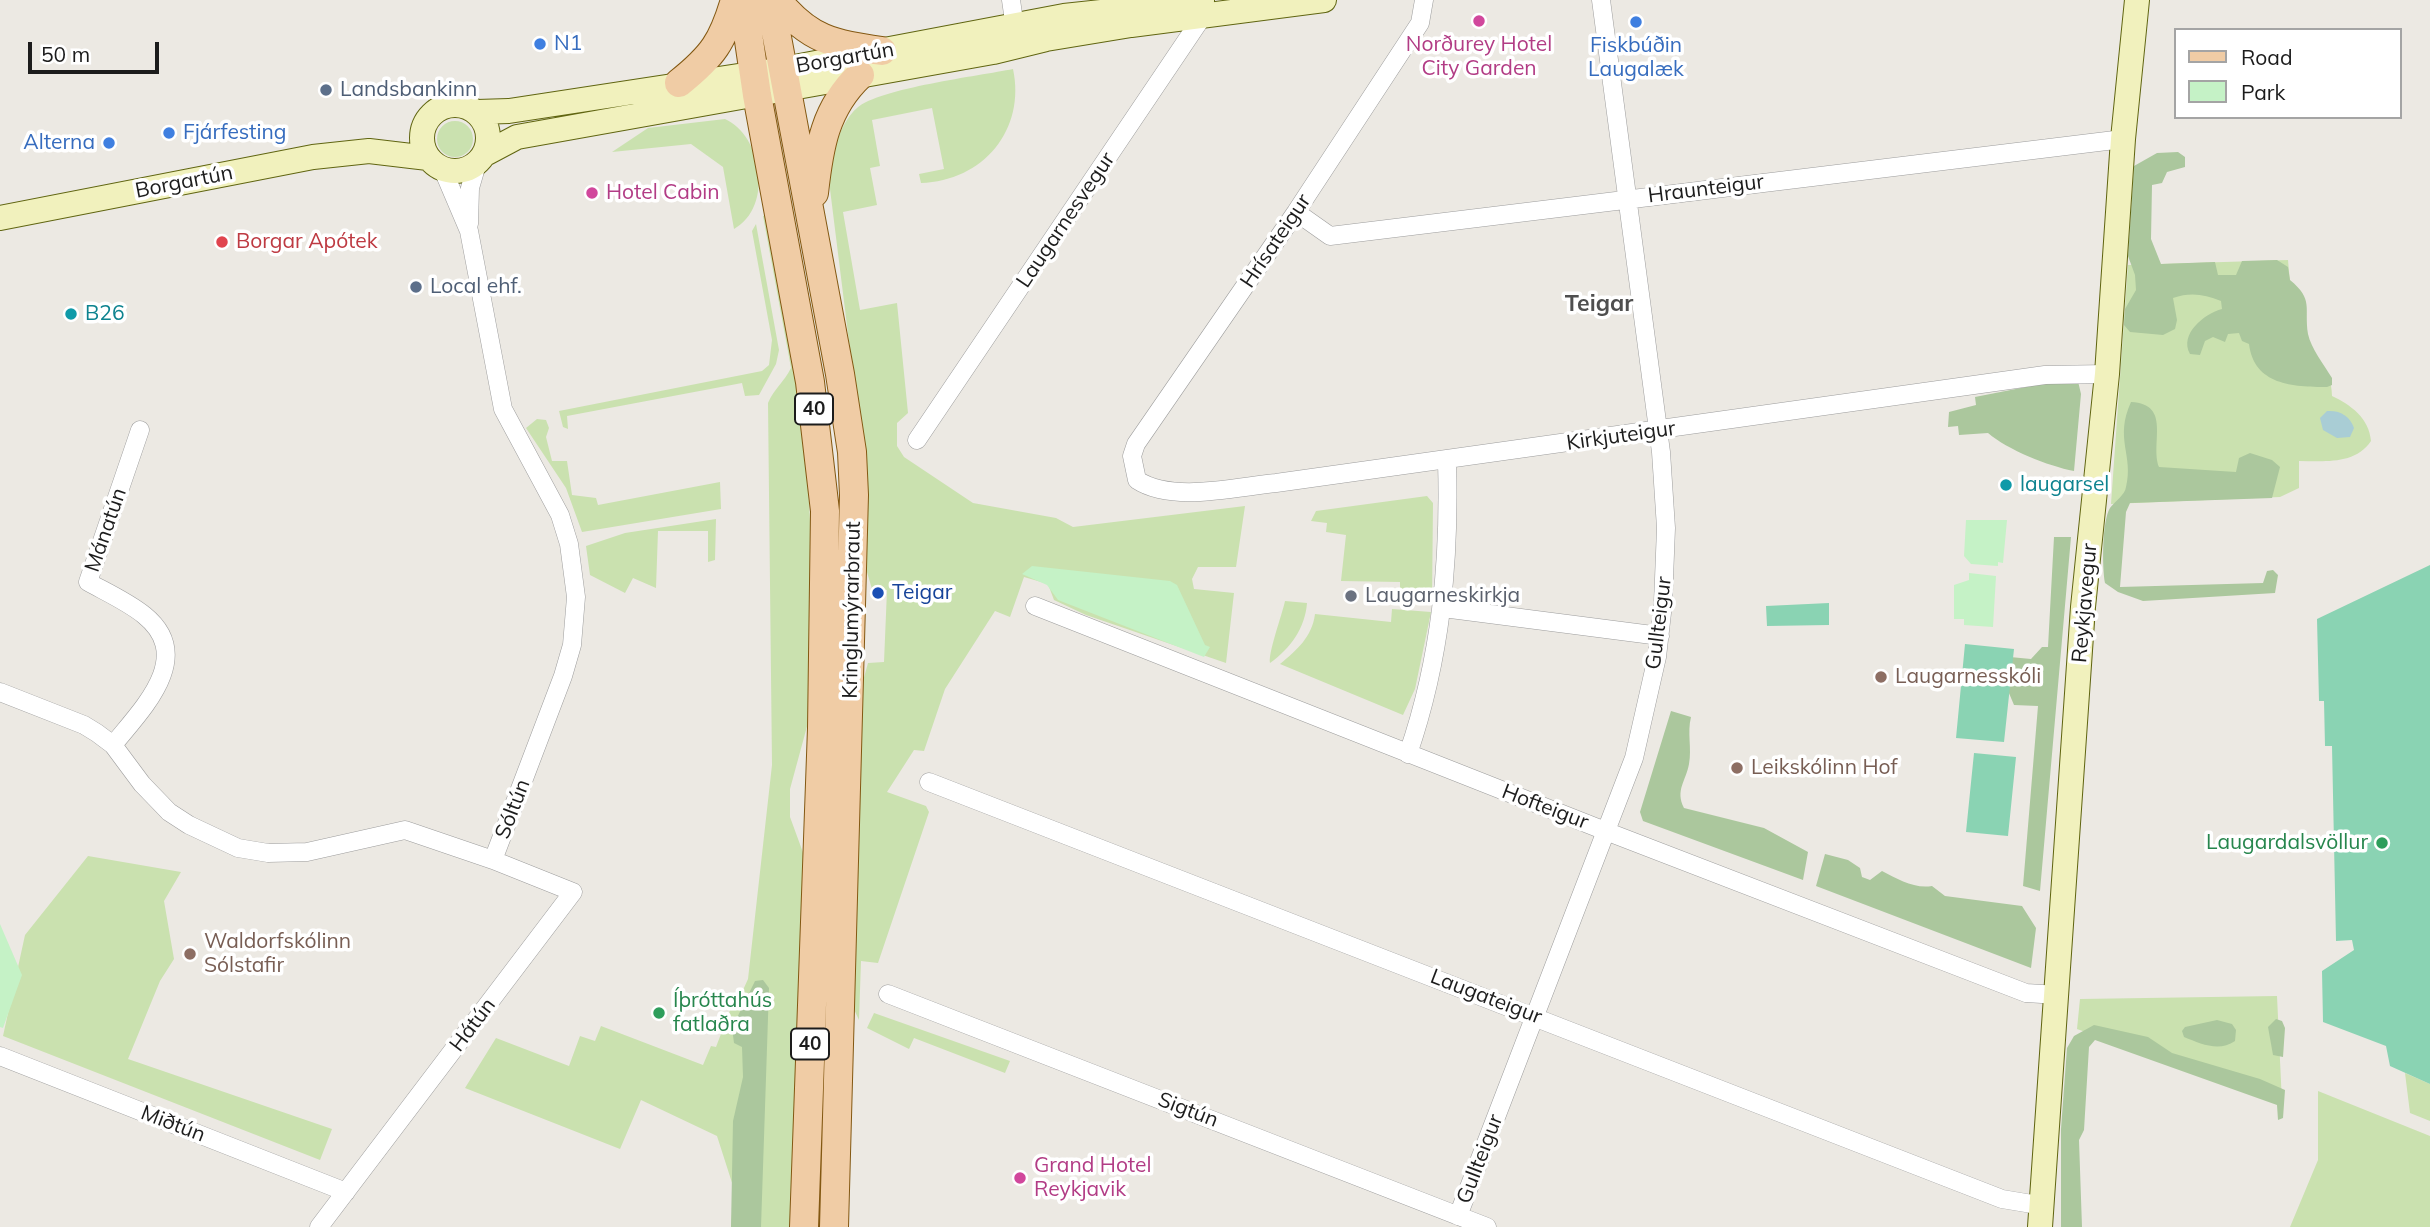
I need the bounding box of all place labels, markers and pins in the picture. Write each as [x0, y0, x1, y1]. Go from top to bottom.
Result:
marker: Norðurey Hotel City Garden [1471, 13, 1487, 29]
marker: Fiskbúðin Laugalæk [1628, 14, 1644, 30]
place label: N1 [554, 31, 582, 57]
place label: Norðurey Hotel City Garden [1406, 32, 1552, 82]
place label: Fiskbúðin Laugalæk [1588, 33, 1684, 83]
marker: N1 [532, 36, 548, 52]
place label: Landsbankinn [340, 77, 477, 103]
marker: Landsbankinn [318, 82, 334, 98]
place label: Fjárfesting [183, 120, 286, 146]
marker: Fjárfesting [161, 125, 177, 141]
place label: Alterna [23, 130, 95, 156]
marker: Alterna [101, 135, 117, 151]
place label: Hotel Cabin [606, 180, 720, 206]
marker: Hotel Cabin [584, 185, 600, 201]
place label: Borgar Apótek [236, 229, 378, 255]
marker: Borgar Apótek [214, 234, 230, 250]
place label: Local ehf. [430, 274, 522, 300]
marker: Local ehf. [408, 279, 424, 295]
place label: B26 [85, 301, 124, 327]
marker: B26 [63, 306, 79, 322]
place label: laugarsel [2020, 472, 2109, 498]
marker: laugarsel [1998, 477, 2014, 493]
place label: Teigar [892, 580, 952, 606]
place label: Laugarneskirkja [1365, 583, 1520, 609]
marker: Teigar [870, 585, 886, 601]
marker: Laugarneskirkja [1343, 588, 1359, 604]
place label: Laugarnesskóli [1895, 664, 2041, 690]
marker: Laugarnesskóli [1873, 669, 1889, 685]
place label: Leikskólinn Hof [1751, 755, 1898, 781]
marker: Leikskólinn Hof [1729, 760, 1745, 776]
place label: Laugardalsvöllur [2206, 830, 2368, 856]
marker: Laugardalsvöllur [2374, 835, 2390, 851]
place label: Waldorfskólinn Sólstafir [204, 929, 351, 979]
marker: Waldorfskólinn Sólstafir [182, 946, 198, 962]
place label: Íþróttahús fatlaðra [673, 988, 772, 1038]
marker: Íþróttahús fatlaðra [651, 1005, 667, 1021]
place label: Grand Hotel Reykjavik [1034, 1153, 1151, 1203]
marker: Grand Hotel Reykjavik [1012, 1170, 1028, 1186]

